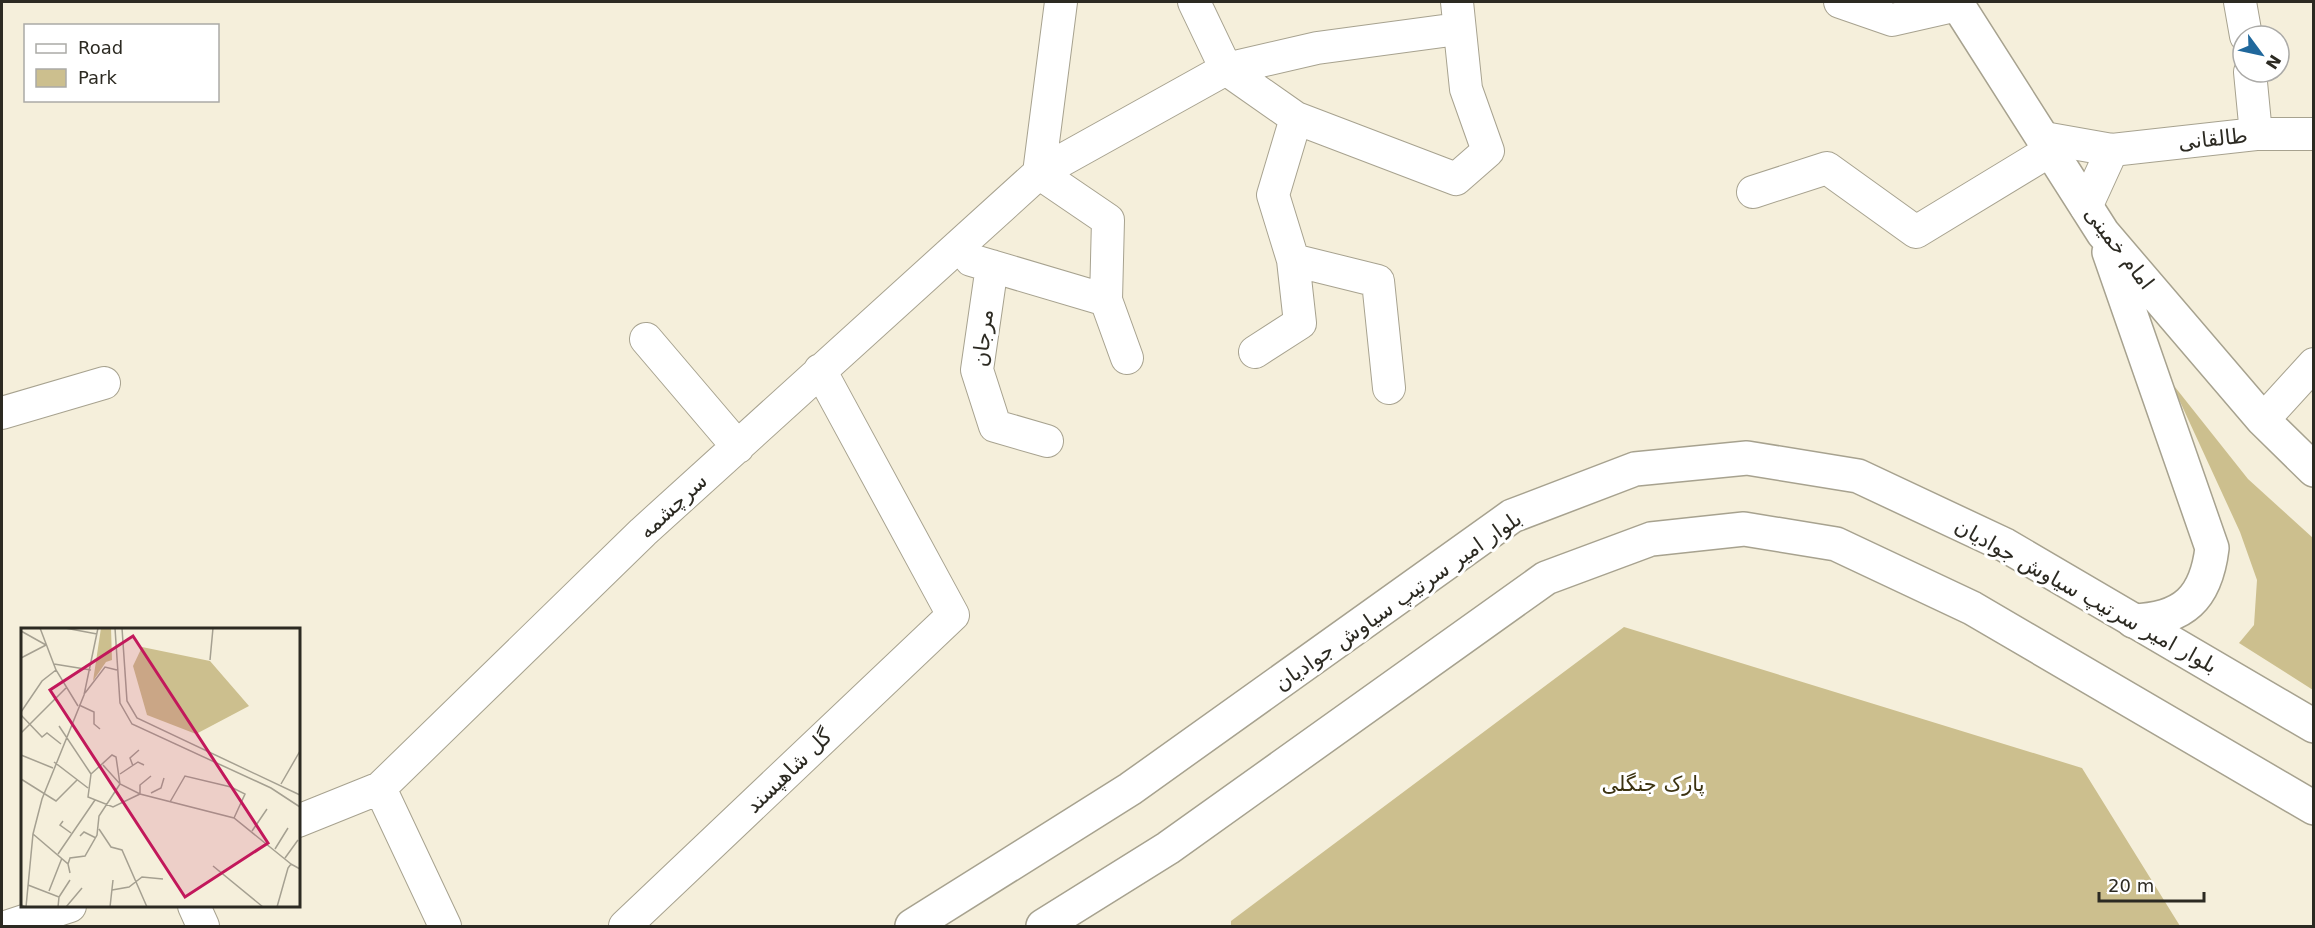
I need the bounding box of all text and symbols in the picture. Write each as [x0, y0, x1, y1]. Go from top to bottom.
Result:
legend [24, 24, 219, 102]
north arrow [2231, 24, 2291, 84]
text: Road [78, 37, 123, 58]
text: N [2262, 51, 2285, 73]
text: Park [78, 67, 117, 88]
street label: طالقانی [2177, 123, 2249, 155]
street label: امام خمینی [2079, 202, 2159, 294]
street label: مرجان [968, 308, 998, 368]
street label: سرچشمه [634, 468, 712, 544]
street label: بلوار امیر سرتیپ سیاوش جوادیان [1270, 506, 1526, 696]
street label: بلوار امیر سرتیپ سیاوش جوادیان [1951, 514, 2221, 678]
inset map [21, 628, 300, 907]
street label: گل شاهپسند [741, 724, 837, 818]
park label: پارک جنگلی [1601, 772, 1705, 796]
scale bar [2099, 865, 2204, 903]
text: 20 m [2108, 875, 2154, 896]

